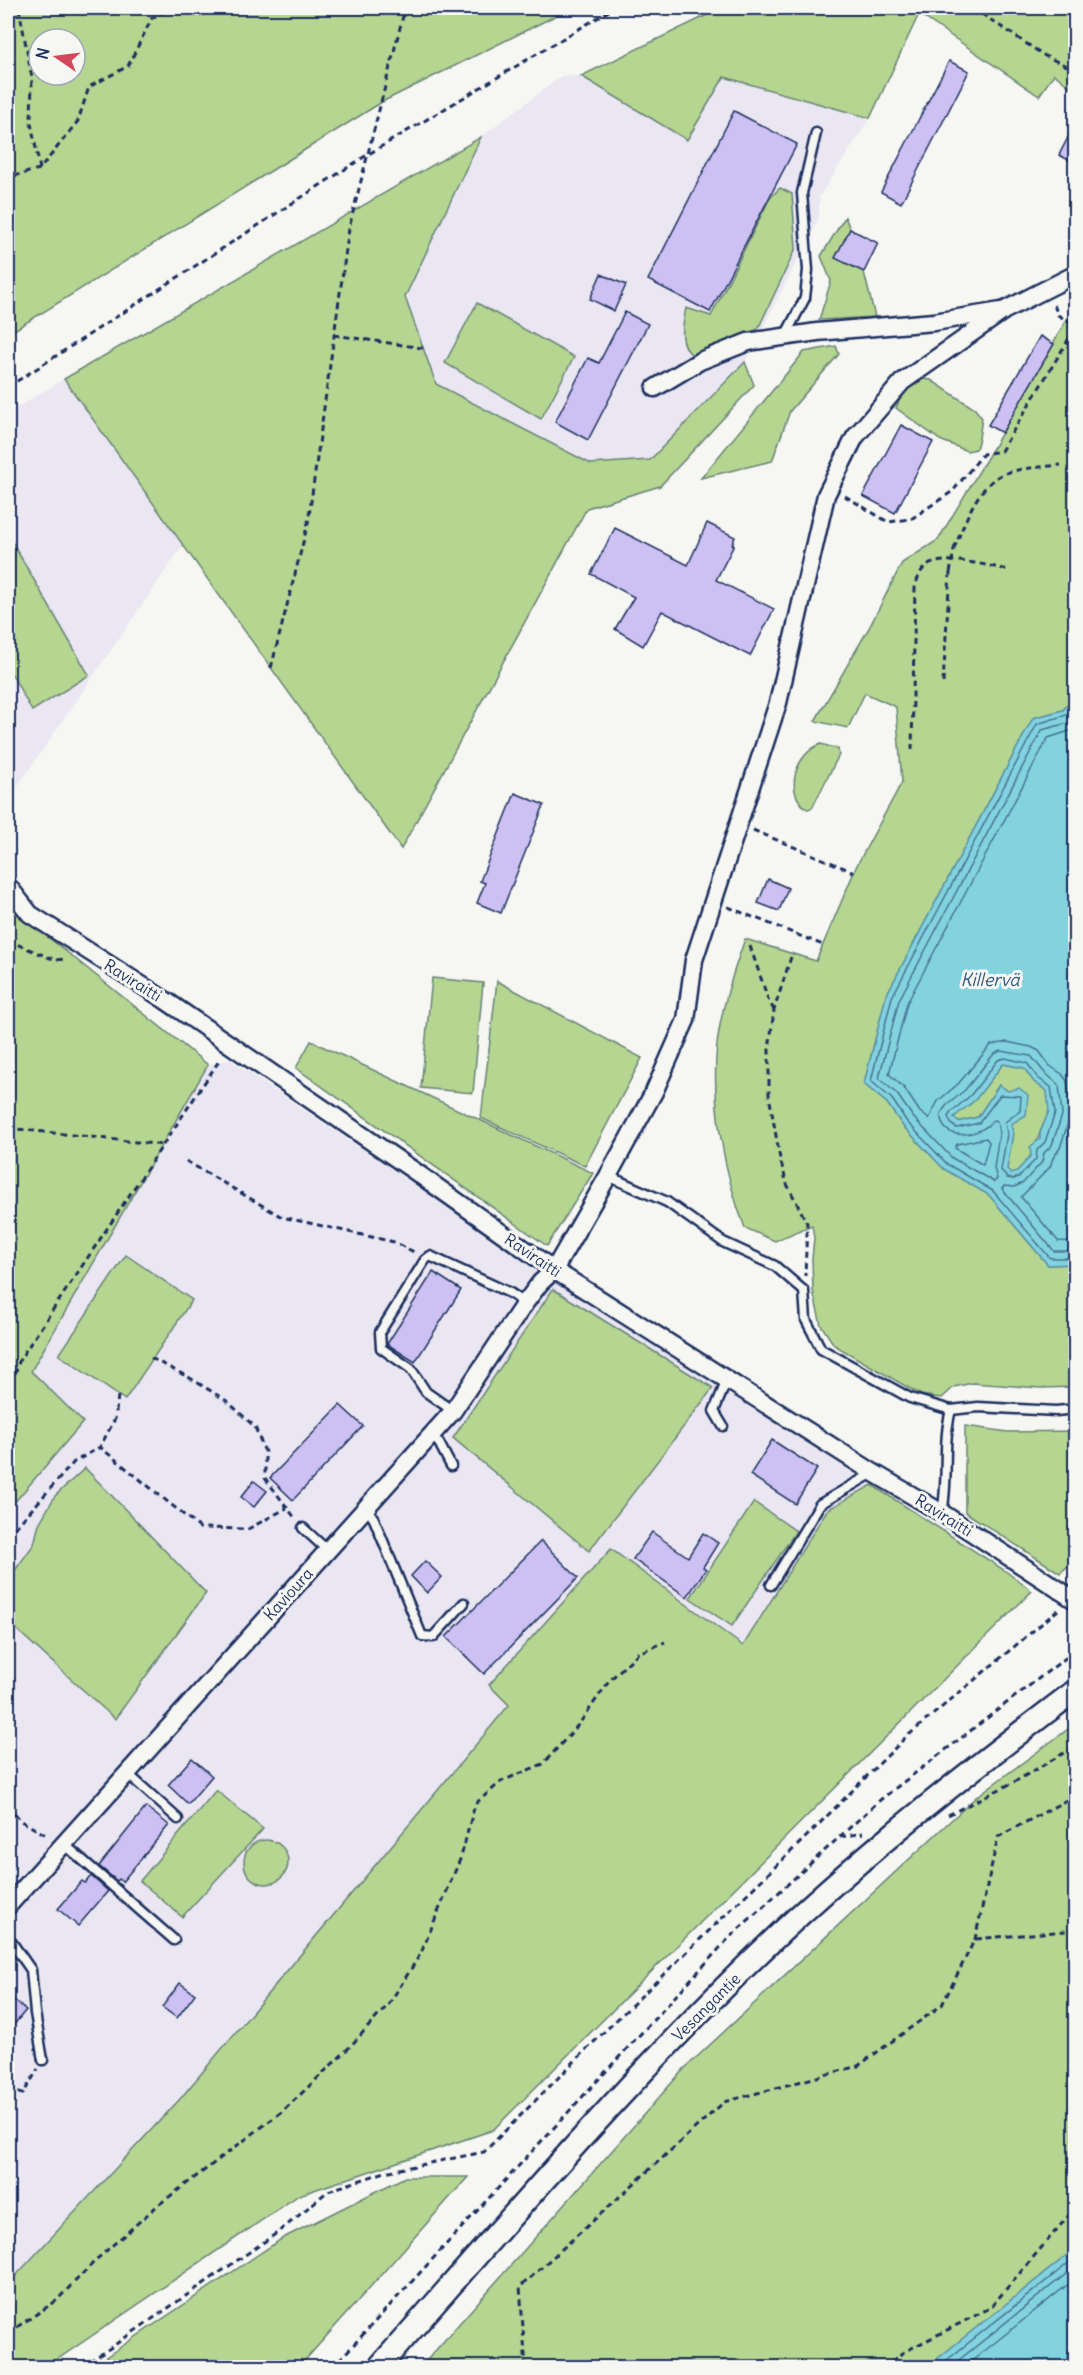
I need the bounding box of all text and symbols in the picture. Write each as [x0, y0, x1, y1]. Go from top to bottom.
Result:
north arrow [27, 27, 87, 87]
text: N [31, 46, 53, 61]
street label: Raviraitti [101, 955, 165, 1005]
water label: Killervä [960, 968, 1021, 991]
street label: Raviraitti [501, 1229, 565, 1281]
street label: Raviraitti [912, 1490, 976, 1540]
street label: Kavioura [259, 1563, 317, 1625]
street label: Vesangantie [668, 1969, 744, 2045]

